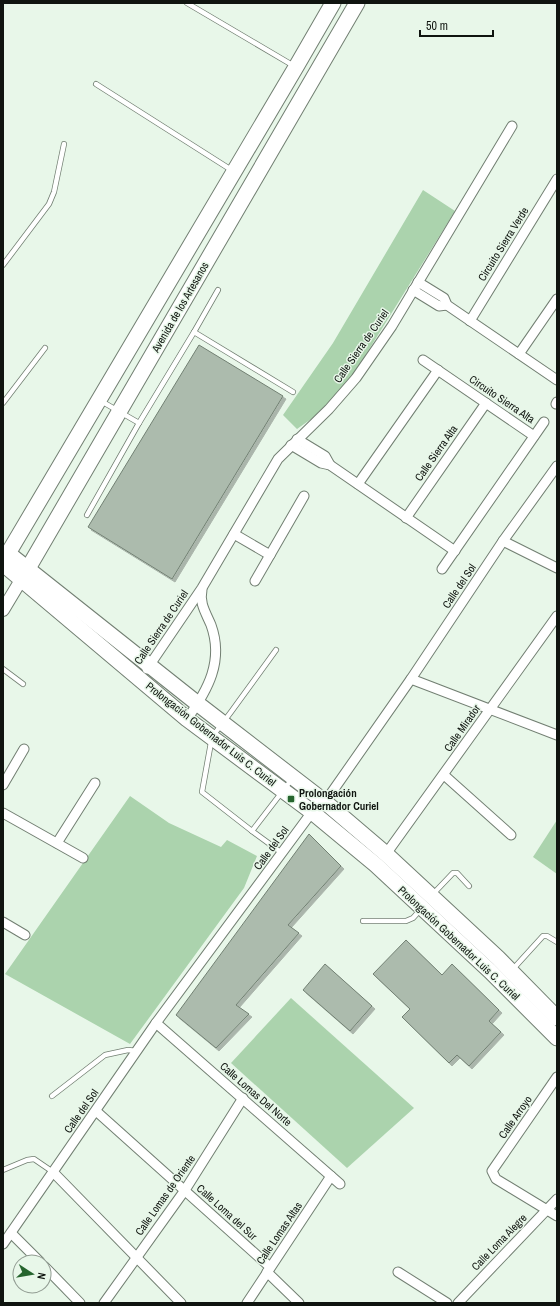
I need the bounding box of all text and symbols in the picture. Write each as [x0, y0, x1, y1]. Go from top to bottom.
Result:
scale bar [420, 12, 493, 38]
text: 50 m [426, 18, 448, 34]
street label: Circuito Sierra Verde [475, 204, 531, 284]
street label: Avenida de los Artesanos [148, 259, 212, 356]
street label: Calle Sierra de Curiel [330, 306, 392, 386]
street label: Circuito Sierra Alta [466, 372, 538, 426]
street label: Calle Sierra Alta [412, 422, 460, 484]
street label: Calle del Sol [439, 561, 479, 611]
street label: Calle Sierra de Curiel [131, 587, 191, 667]
street label: Prolongación Gobernador Luis C. Curiel [143, 679, 279, 789]
street label: Calle Mirador [441, 702, 483, 754]
place label: Prolongación Gobernador Curiel [299, 786, 379, 813]
marker: Prolongación Gobernador Curiel [286, 794, 296, 804]
street label: Calle del Sol [250, 823, 292, 873]
street label: Prolongación Gobernador Luis C. Curiel [395, 883, 523, 1003]
street label: Calle Lomas Del Norte [217, 1059, 295, 1129]
street label: Calle del Sol [61, 1086, 101, 1136]
street label: Calle Arroyo [495, 1093, 535, 1141]
street label: Calle Lomas de Oriente [132, 1152, 198, 1238]
street label: Calle Loma del Sur [194, 1181, 260, 1243]
street label: Calle Lomas Altas [253, 1199, 305, 1267]
street label: Calle Loma Alegre [468, 1211, 530, 1273]
north arrow [12, 1254, 52, 1294]
text: N [34, 1271, 49, 1281]

